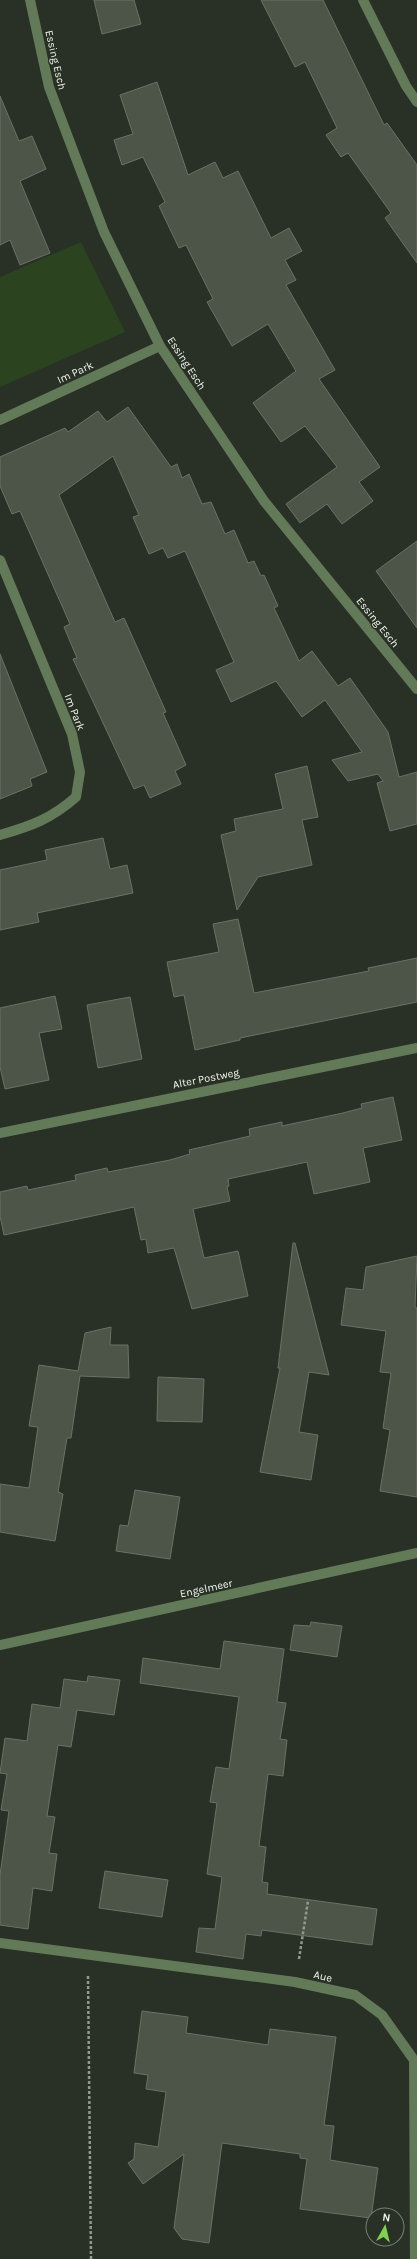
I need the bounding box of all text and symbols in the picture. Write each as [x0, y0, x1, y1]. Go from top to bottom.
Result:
street label: Essing Esch [42, 29, 69, 91]
street label: Essing Esch [165, 334, 209, 392]
street label: Im Park [55, 358, 95, 386]
street label: Essing Esch [353, 595, 402, 650]
street label: Im Park [62, 692, 87, 732]
street label: Alter Postweg [172, 1066, 241, 1091]
street label: Engelmeer [179, 1577, 234, 1600]
street label: Aue [312, 1968, 334, 1985]
north arrow [365, 2207, 405, 2247]
text: N [382, 2211, 391, 2225]

